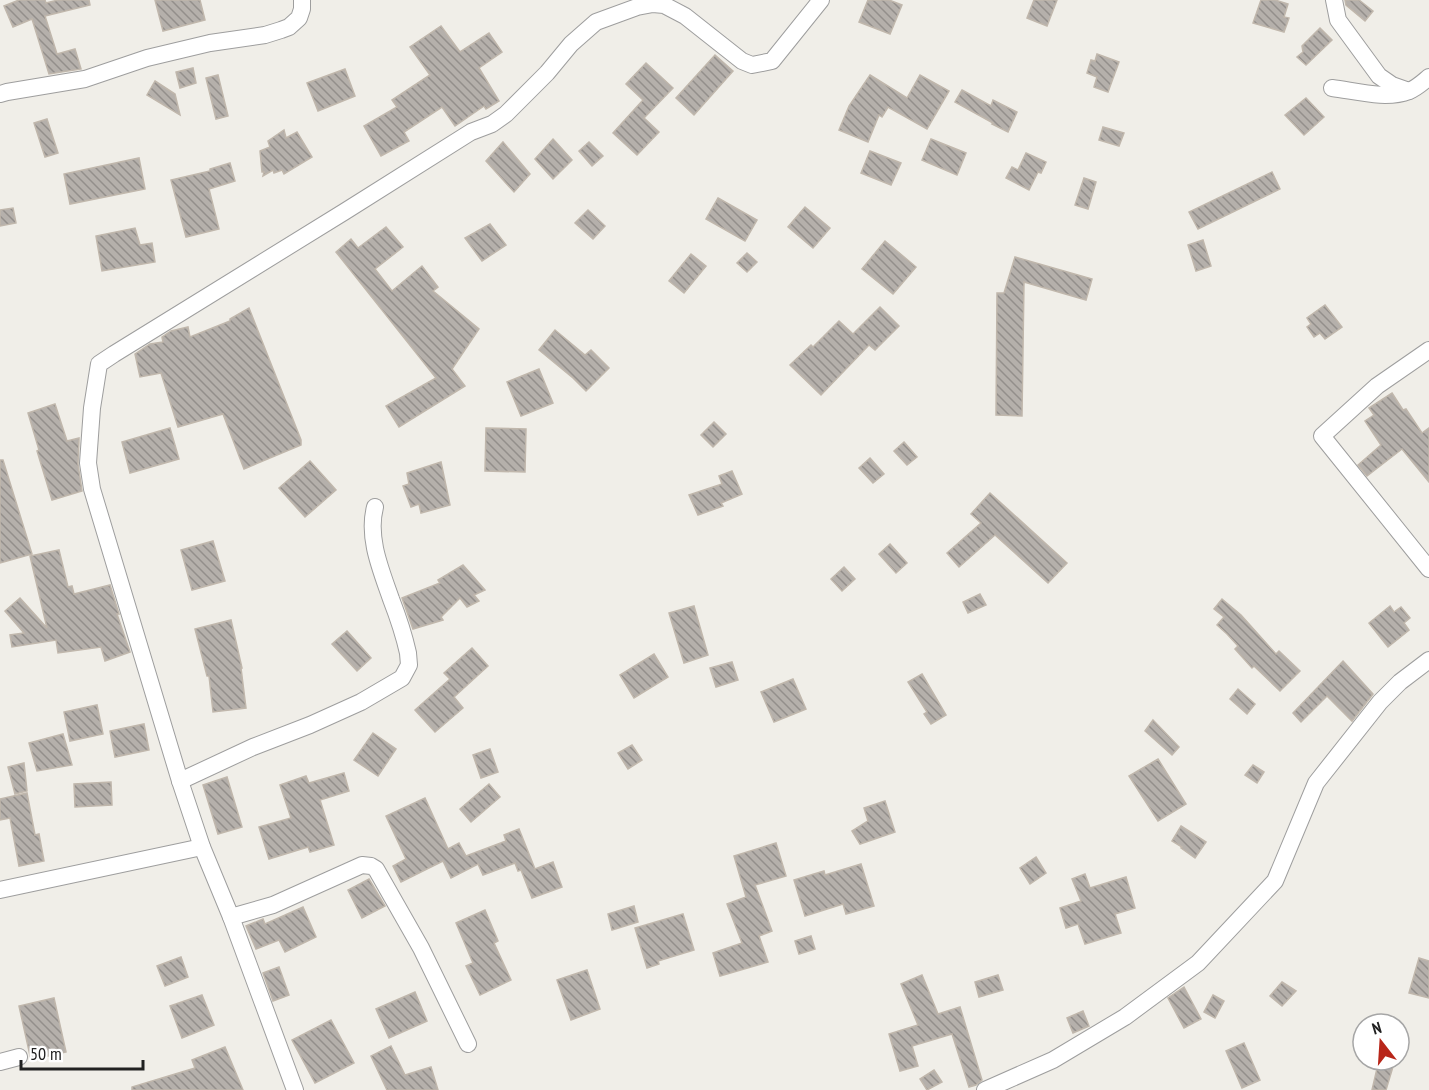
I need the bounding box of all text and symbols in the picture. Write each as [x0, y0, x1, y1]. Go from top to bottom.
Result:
north arrow [1351, 1012, 1411, 1072]
text: N [1370, 1017, 1384, 1038]
scale bar [21, 1033, 142, 1071]
text: 50 m [30, 1042, 62, 1065]

